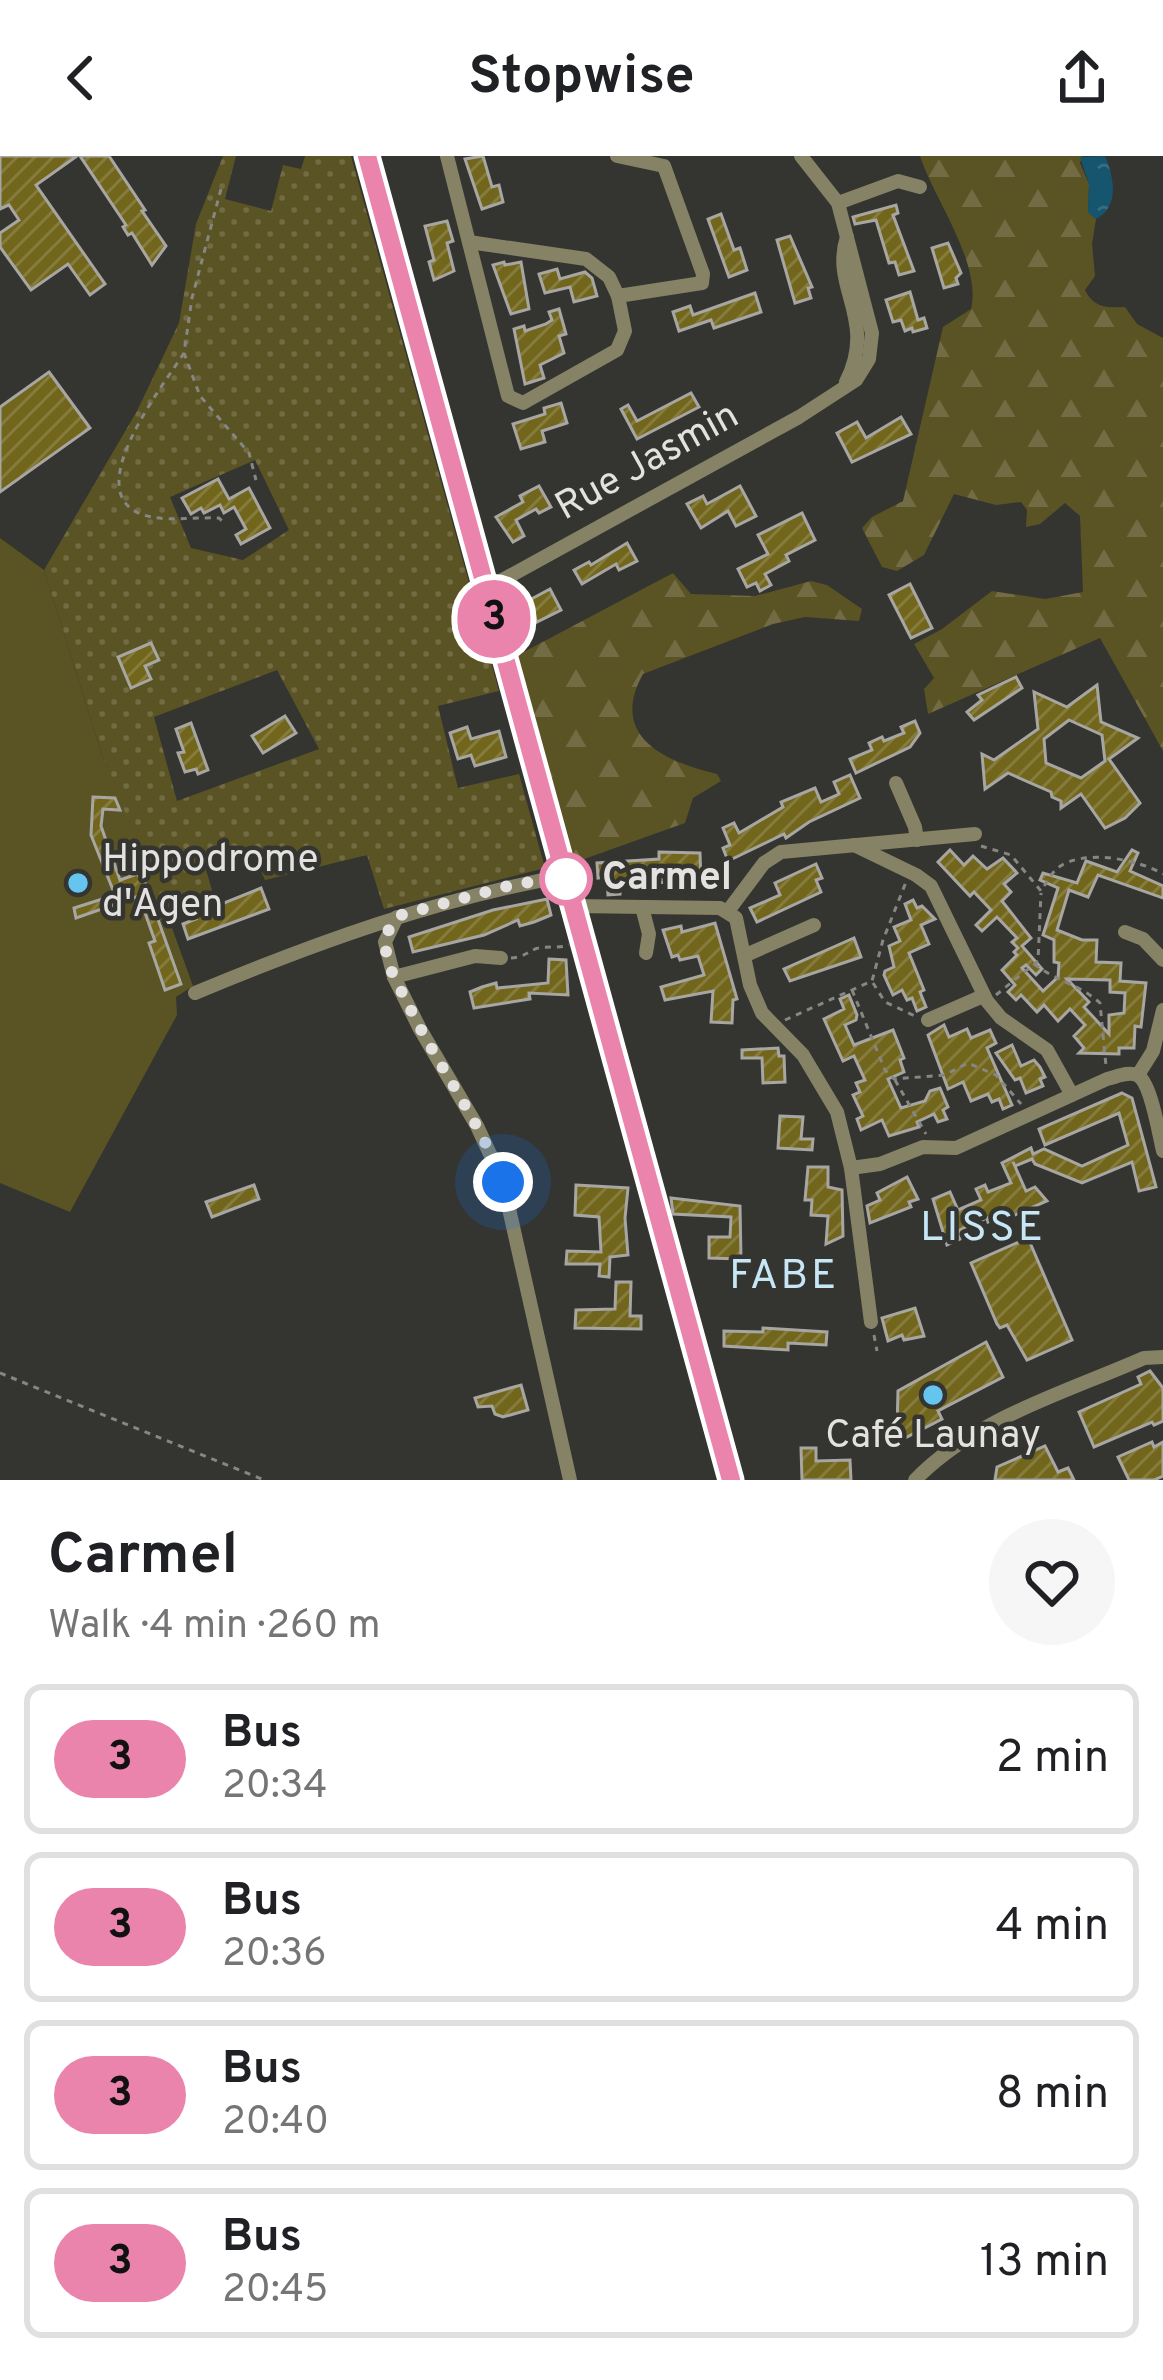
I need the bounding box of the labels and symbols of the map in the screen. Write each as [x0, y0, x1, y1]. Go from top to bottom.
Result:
street label: Rue Jasmin [548, 393, 748, 533]
line badge: 3 [455, 580, 533, 658]
place label: Hippodrome d'Agen [102, 837, 318, 931]
marker: Carmel [541, 854, 591, 904]
place label: Carmel [602, 855, 732, 904]
marker: Hippodrome d'Agen [65, 870, 91, 896]
your location [473, 1152, 533, 1212]
district label: LISSE [920, 1203, 1046, 1256]
district label: FABE [729, 1251, 839, 1304]
marker: Café Launay [920, 1382, 946, 1408]
place label: Café Launay [825, 1413, 1041, 1462]

